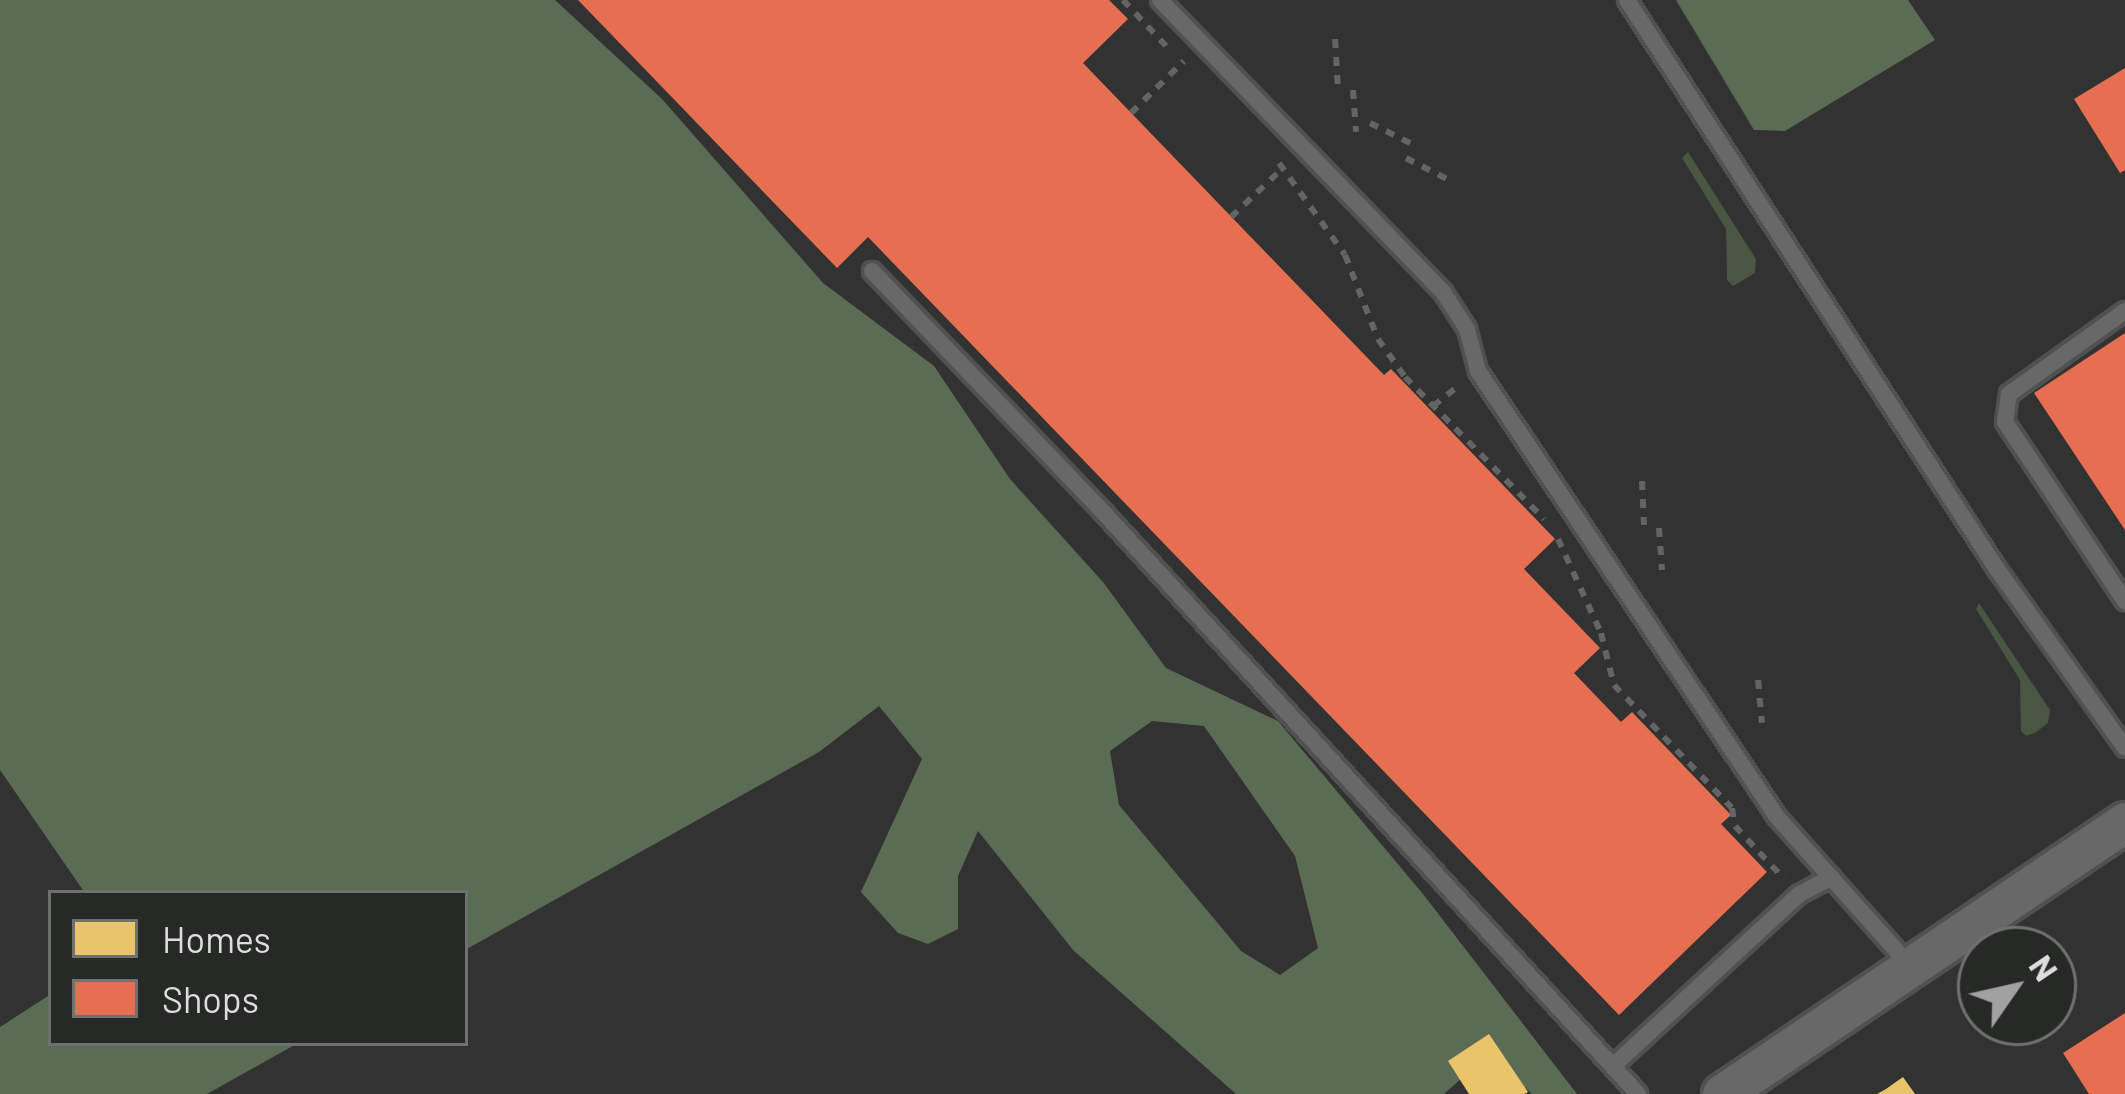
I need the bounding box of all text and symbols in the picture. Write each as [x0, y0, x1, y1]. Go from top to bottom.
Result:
legend [48, 890, 468, 1046]
text: Homes [162, 917, 271, 960]
north arrow [1957, 926, 2077, 1046]
text: N [2022, 947, 2067, 988]
text: Shops [162, 977, 259, 1020]

